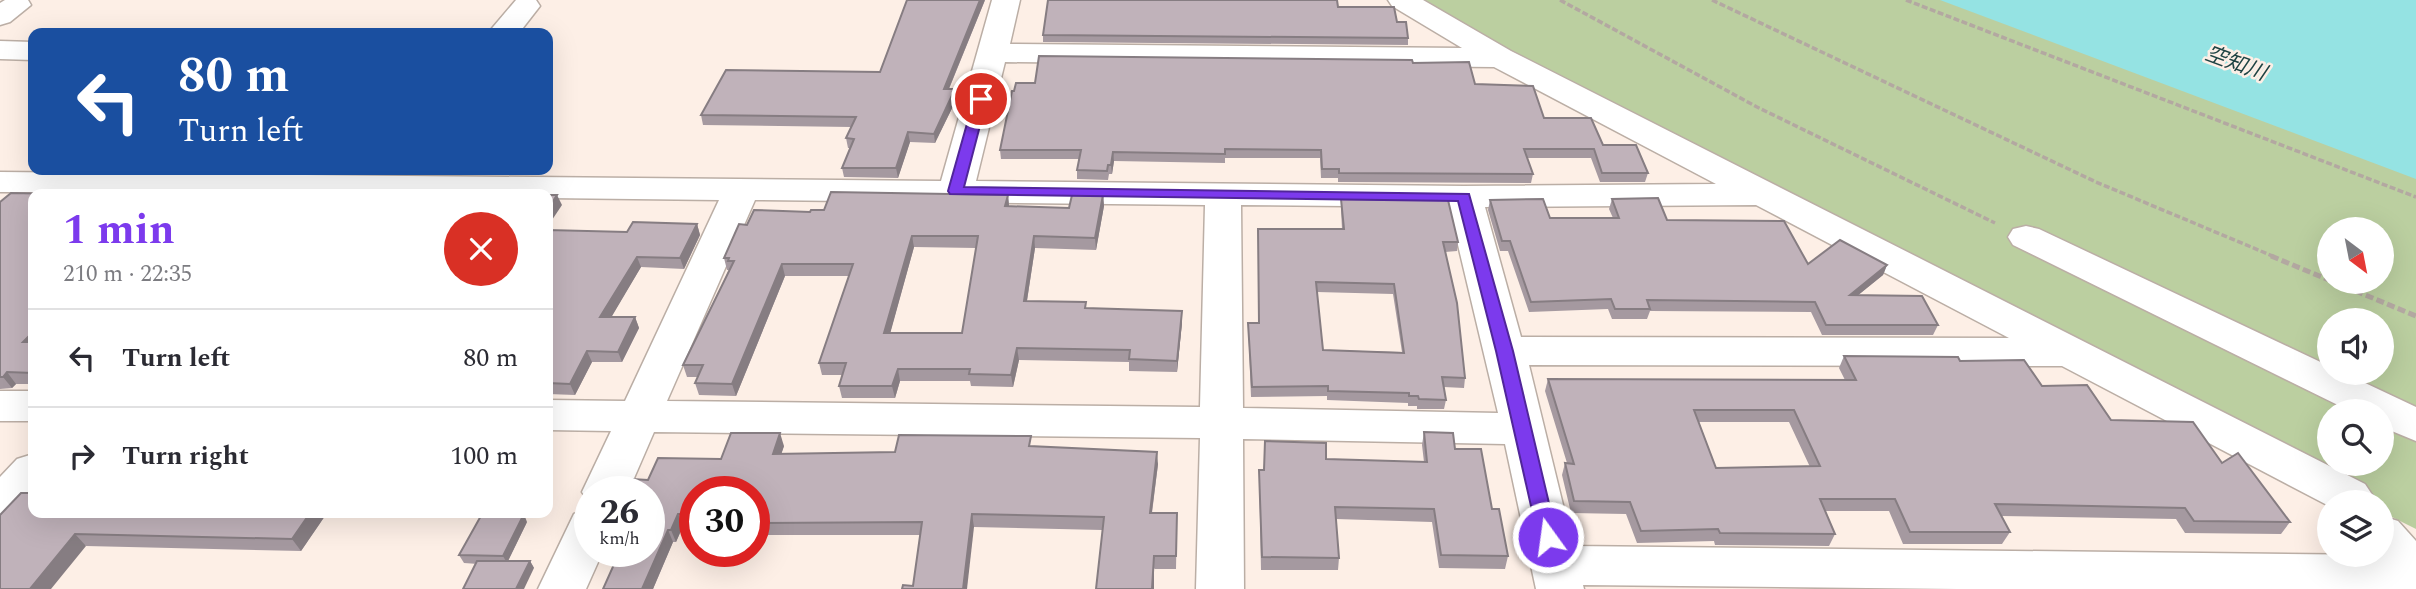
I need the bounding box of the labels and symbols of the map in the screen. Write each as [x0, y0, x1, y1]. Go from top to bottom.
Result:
water label: 空知川 [2201, 38, 2273, 90]
pin [951, 69, 1011, 129]
north arrow [2317, 217, 2394, 294]
speed limit sign: 30 [679, 476, 770, 567]
position arrow [1511, 500, 1585, 574]

